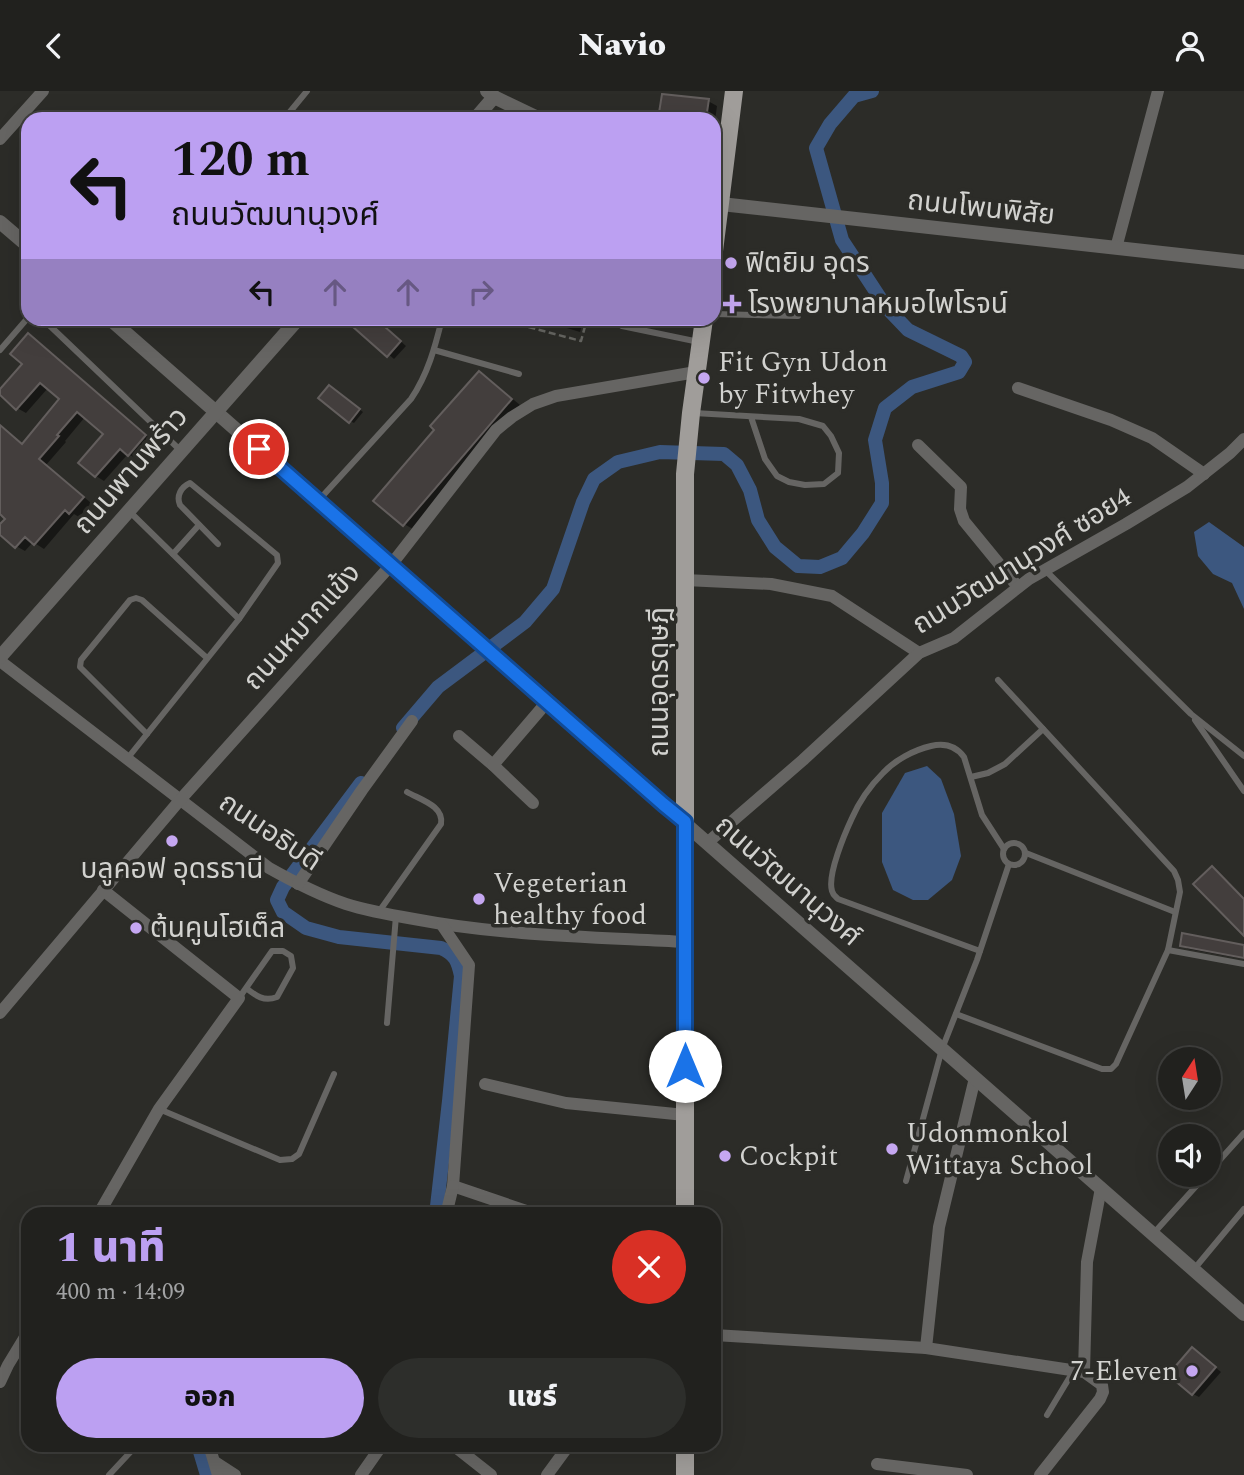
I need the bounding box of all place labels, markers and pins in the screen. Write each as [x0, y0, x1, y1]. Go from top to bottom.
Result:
place label: ฟิตยิม อุดร [745, 242, 870, 285]
marker: ฟิตยิม อุดร [723, 255, 739, 271]
place label: โรงพยาบาลหมอไพโรจน์ [748, 283, 1008, 326]
marker: โรงพยาบาลหมอไพโรจน์ [722, 294, 742, 314]
place label: Fit Gyn Udon by Fitwhey [718, 341, 888, 416]
marker: Fit Gyn Udon by Fitwhey [696, 370, 712, 386]
pin [229, 419, 289, 479]
marker: บลูคอฟ อุดรธานี [164, 833, 180, 849]
place label: บลูคอฟ อุดรธานี [80, 848, 264, 891]
place label: Vegeterian healthy food [493, 862, 647, 937]
marker: Vegeterian healthy food [471, 891, 487, 907]
place label: ต้นคูนโฮเต็ล [150, 907, 285, 950]
marker: ต้นคูนโฮเต็ล [128, 920, 144, 936]
place label: Udonmonkol Wittaya School [906, 1112, 1093, 1187]
place label: Cockpit [739, 1135, 838, 1178]
marker: Udonmonkol Wittaya School [884, 1141, 900, 1157]
marker: Cockpit [717, 1148, 733, 1164]
place label: 7-Eleven [1070, 1350, 1178, 1393]
marker: 7-Eleven [1184, 1363, 1200, 1379]

